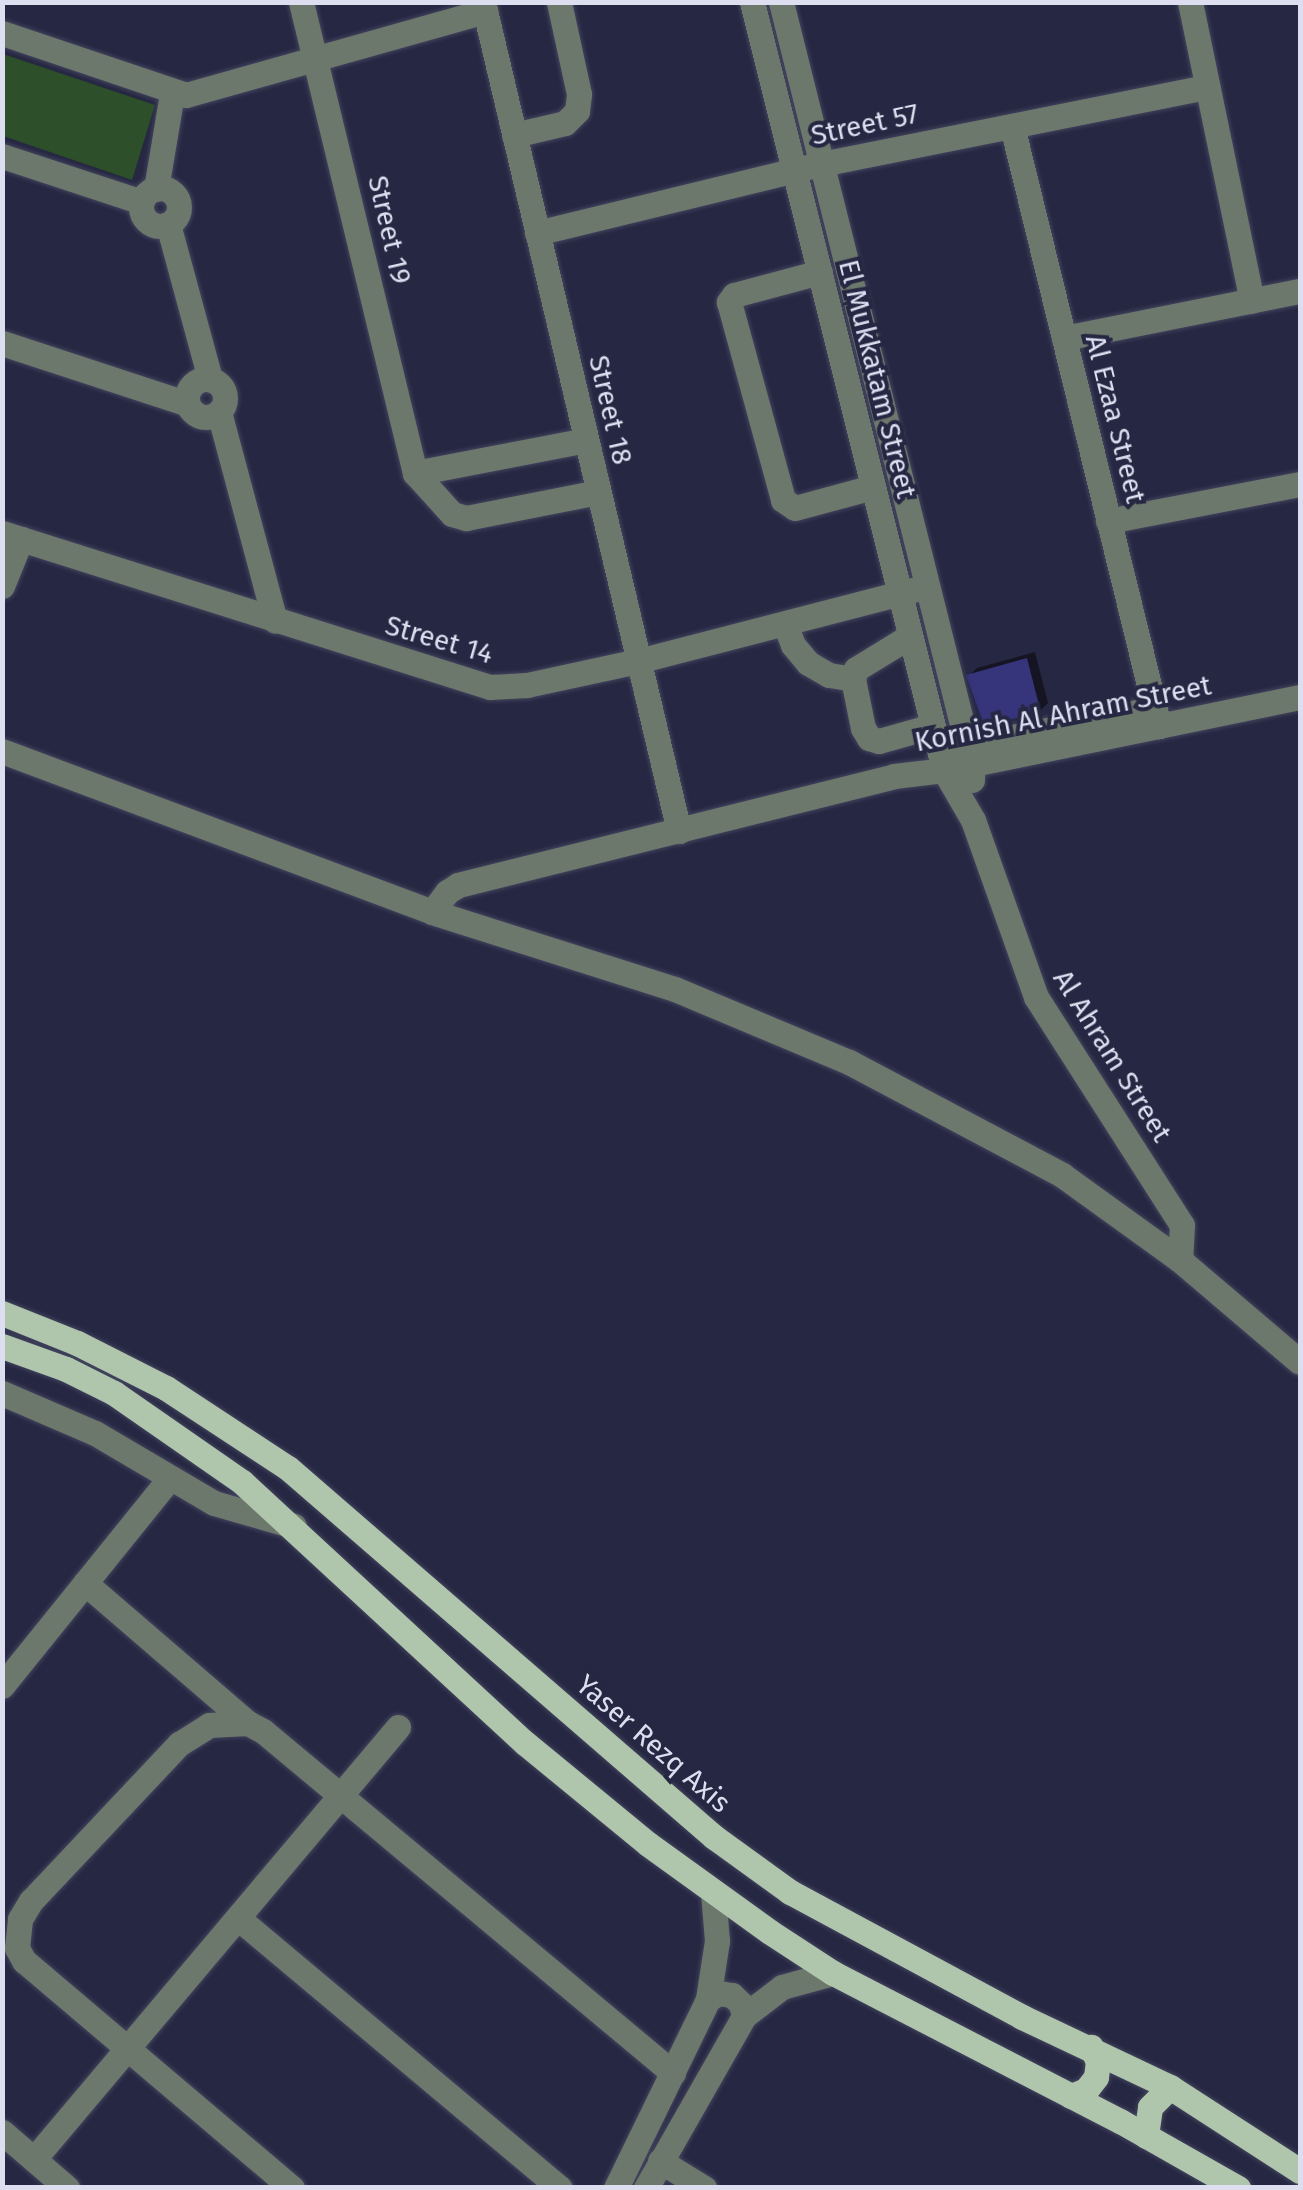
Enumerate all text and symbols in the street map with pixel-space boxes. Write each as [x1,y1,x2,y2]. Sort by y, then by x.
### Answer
street label: Street 57 [808,97,922,153]
street label: Street 19 [360,173,418,287]
street label: El Mukkatam Street [831,256,923,502]
street label: Al Ezaa Street [1078,331,1152,507]
street label: Street 18 [581,352,639,468]
street label: Street 14 [381,609,497,671]
street label: Kornish Al Ahram Street [912,669,1214,759]
street label: Al Ahram Street [1046,964,1178,1148]
street label: Yaser Rezq Axis [569,1668,737,1820]

